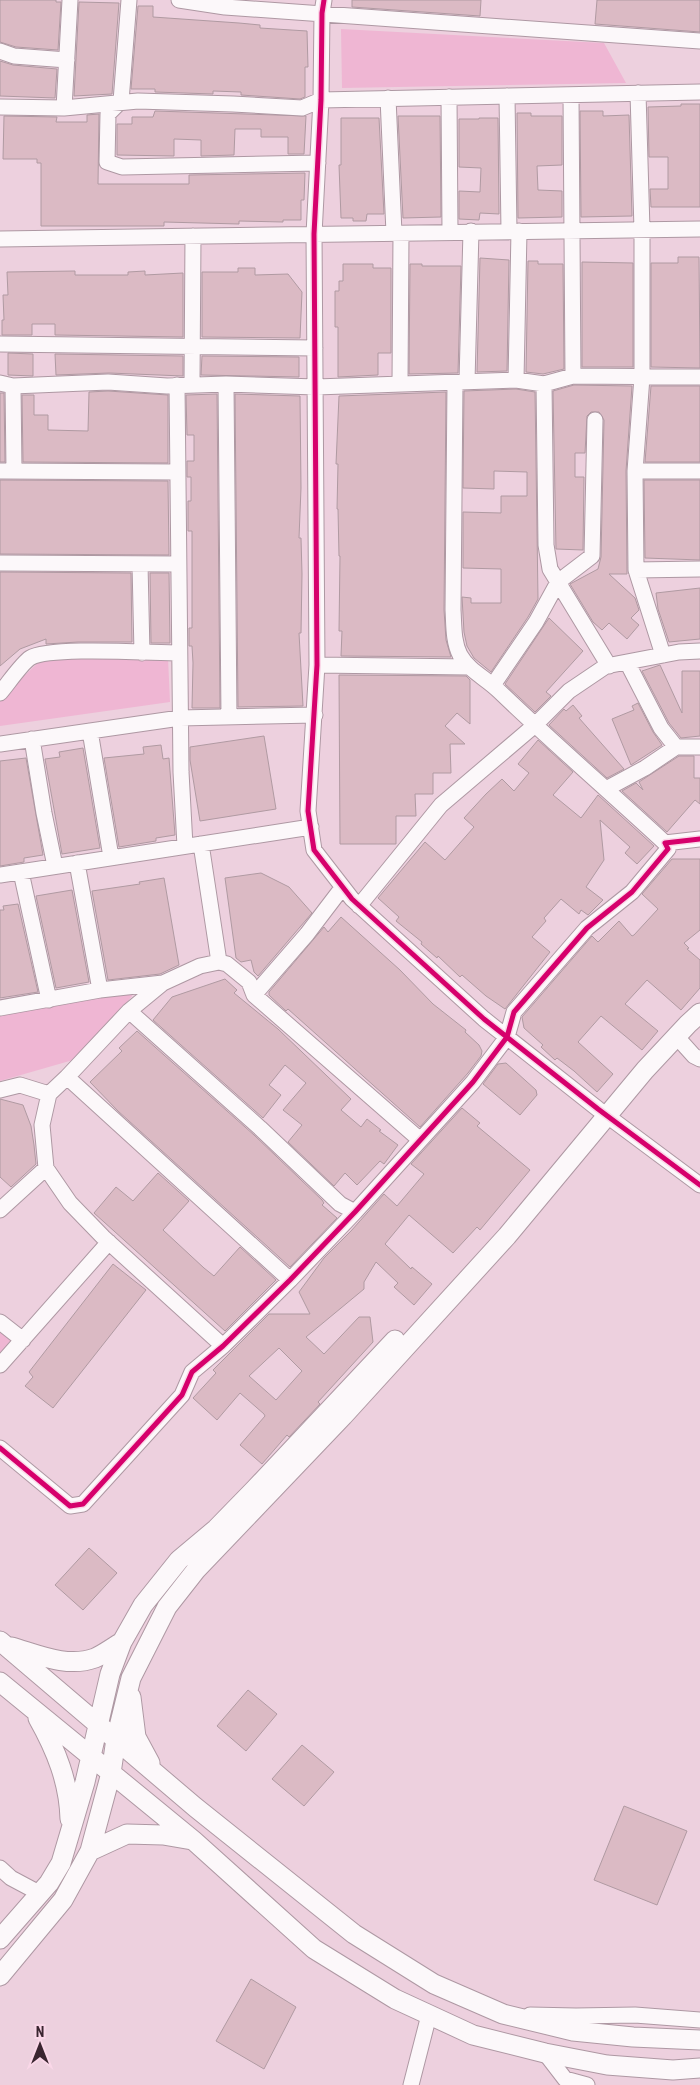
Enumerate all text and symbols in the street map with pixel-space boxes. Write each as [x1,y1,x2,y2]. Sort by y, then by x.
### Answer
north arrow [15,2020,65,2070]
text: N [36,2024,44,2040]

